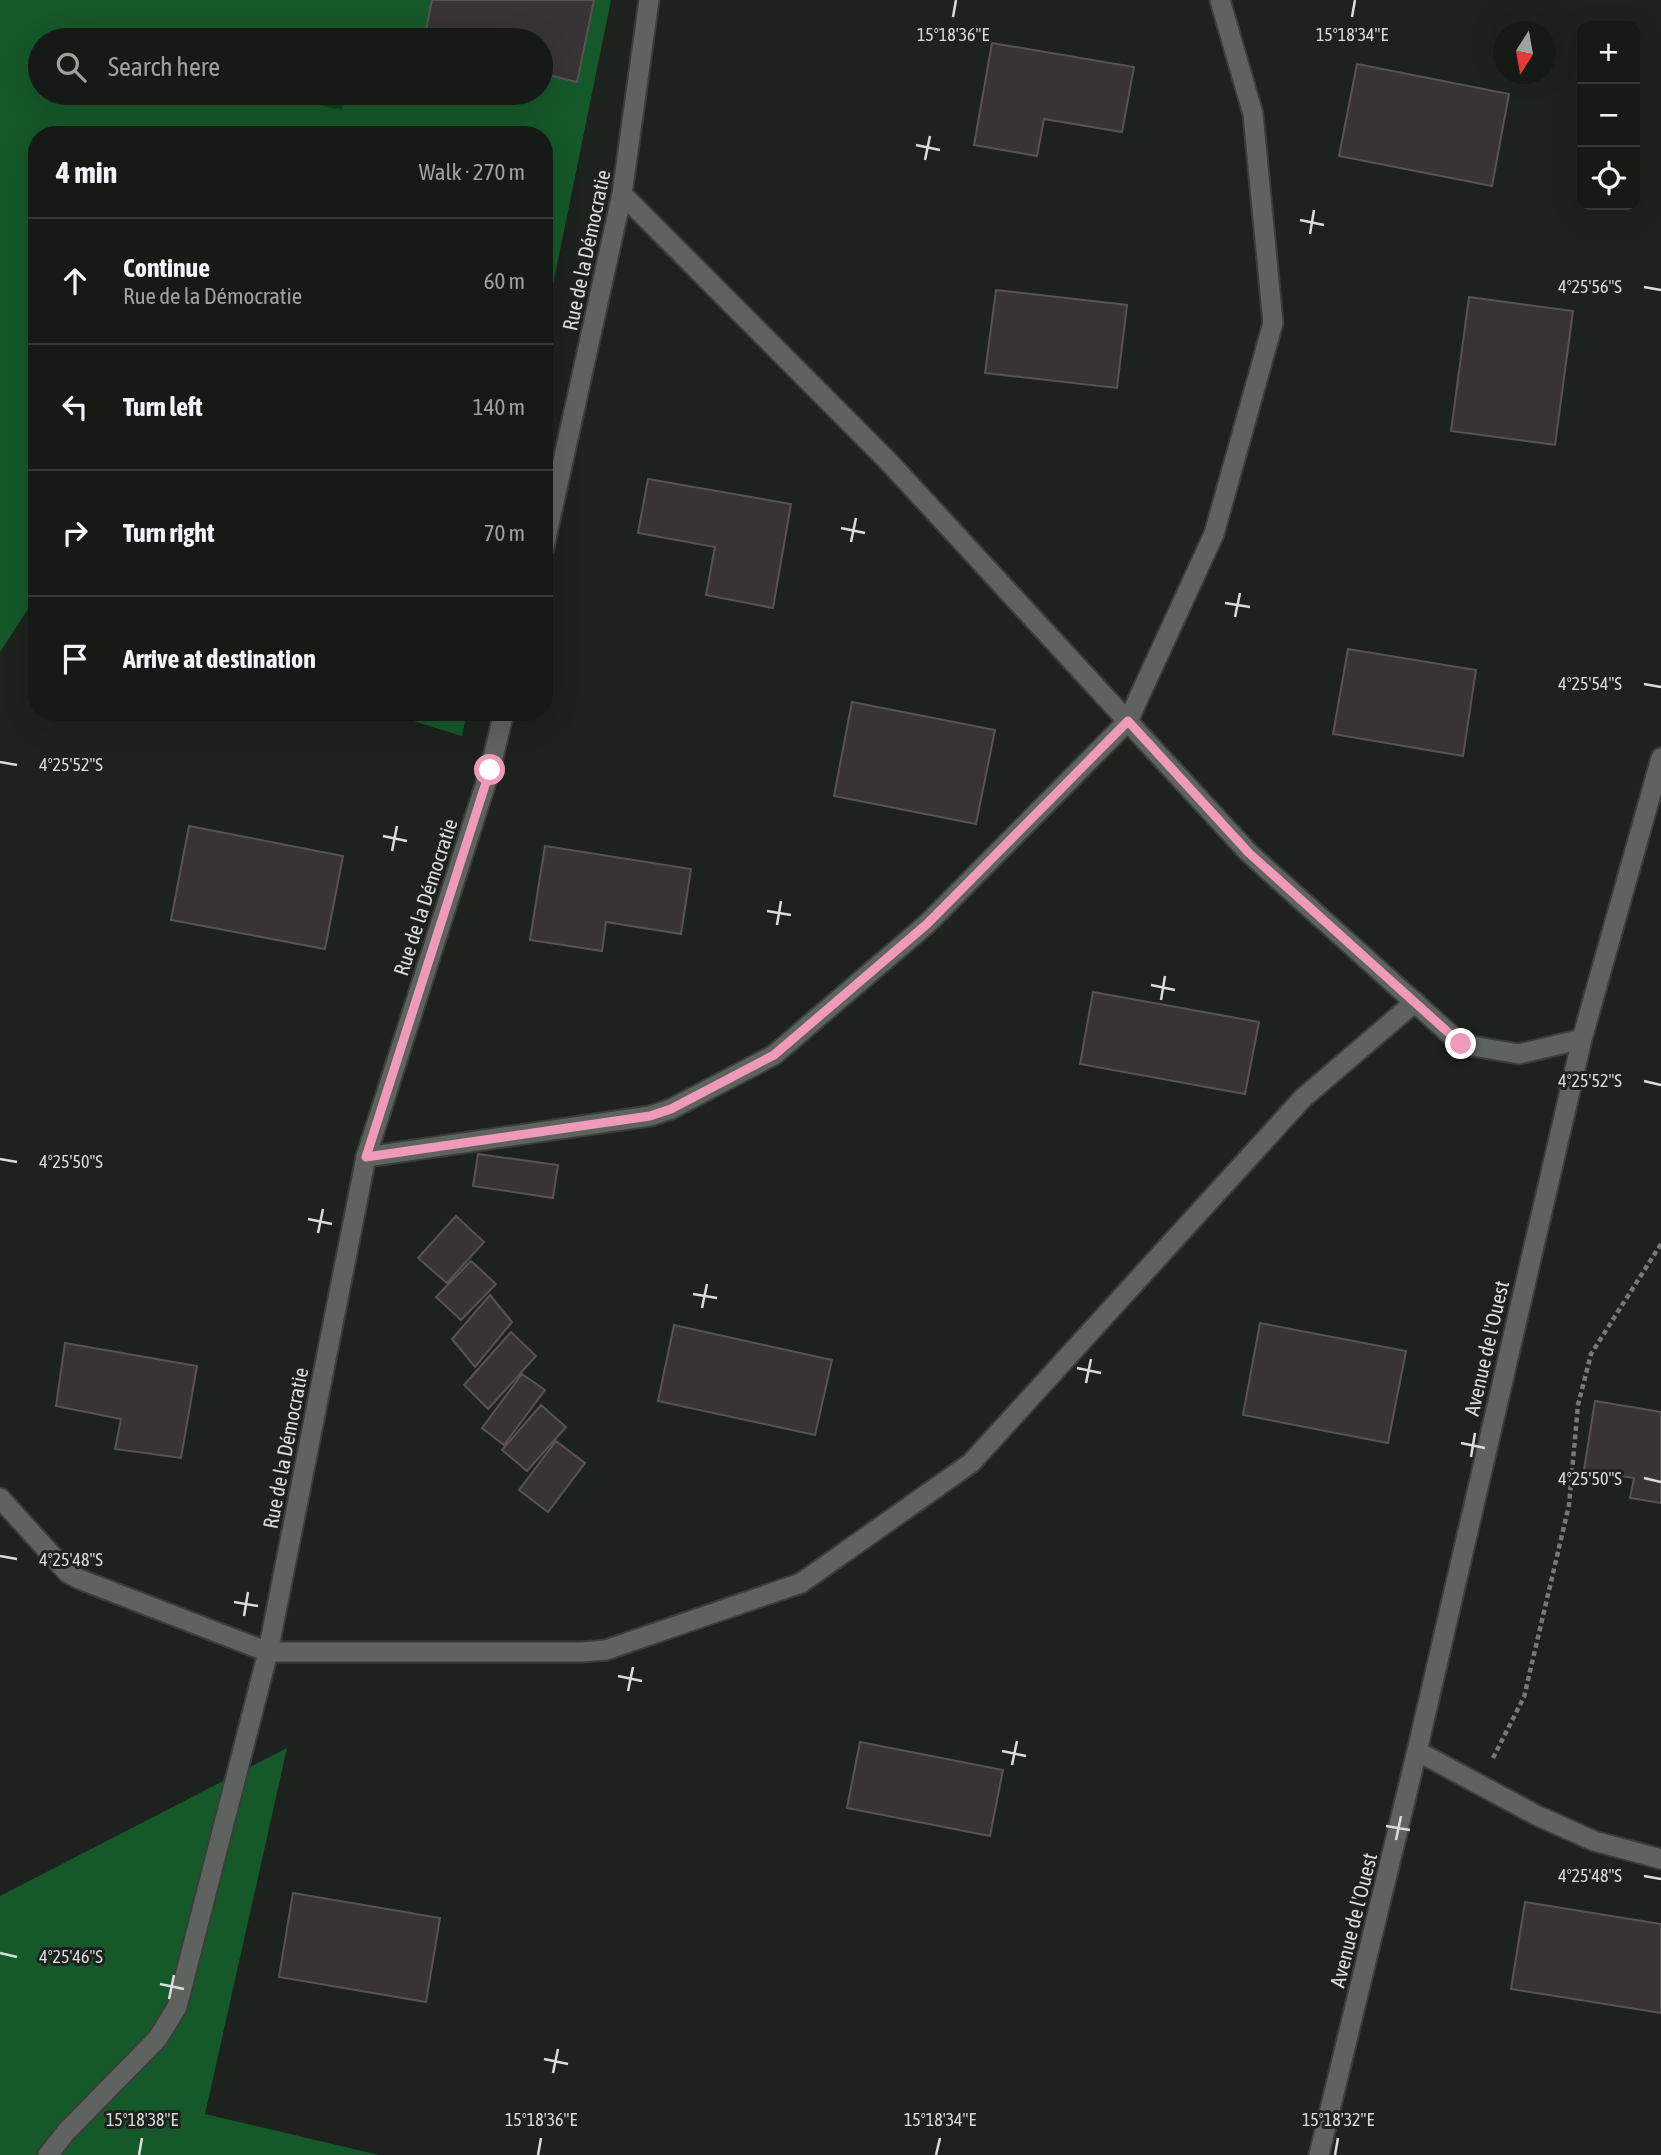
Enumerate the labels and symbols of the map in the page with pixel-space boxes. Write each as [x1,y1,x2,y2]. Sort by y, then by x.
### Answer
north arrow [1493,21,1556,84]
text: 15°18'36"E [917,24,989,45]
text: 15°18'34"E [1316,24,1388,45]
street label: Rue de la Démocratie [557,167,615,333]
text: 4°25'56"S [1558,276,1622,297]
text: 4°25'54"S [1558,673,1622,694]
text: 4°25'52"S [39,754,103,775]
route start [474,754,505,785]
street label: Rue de la Démocratie [388,815,462,979]
route end [1445,1028,1476,1059]
text: 4°25'52"S [1558,1070,1622,1091]
text: 4°25'50"S [39,1151,103,1172]
street label: Avenue de l'Ouest [1459,1278,1513,1418]
street label: Rue de la Démocratie [258,1365,312,1531]
text: 4°25'50"S [1558,1468,1622,1489]
text: 4°25'48"S [39,1549,103,1570]
street label: Avenue de l'Ouest [1325,1850,1381,1990]
text: 4°25'48"S [1558,1865,1622,1886]
text: 4°25'46"S [39,1946,103,1967]
text: 15°18'38"E [106,2109,178,2130]
text: 15°18'36"E [505,2109,577,2130]
text: 15°18'34"E [904,2109,976,2130]
text: 15°18'32"E [1302,2109,1374,2130]

